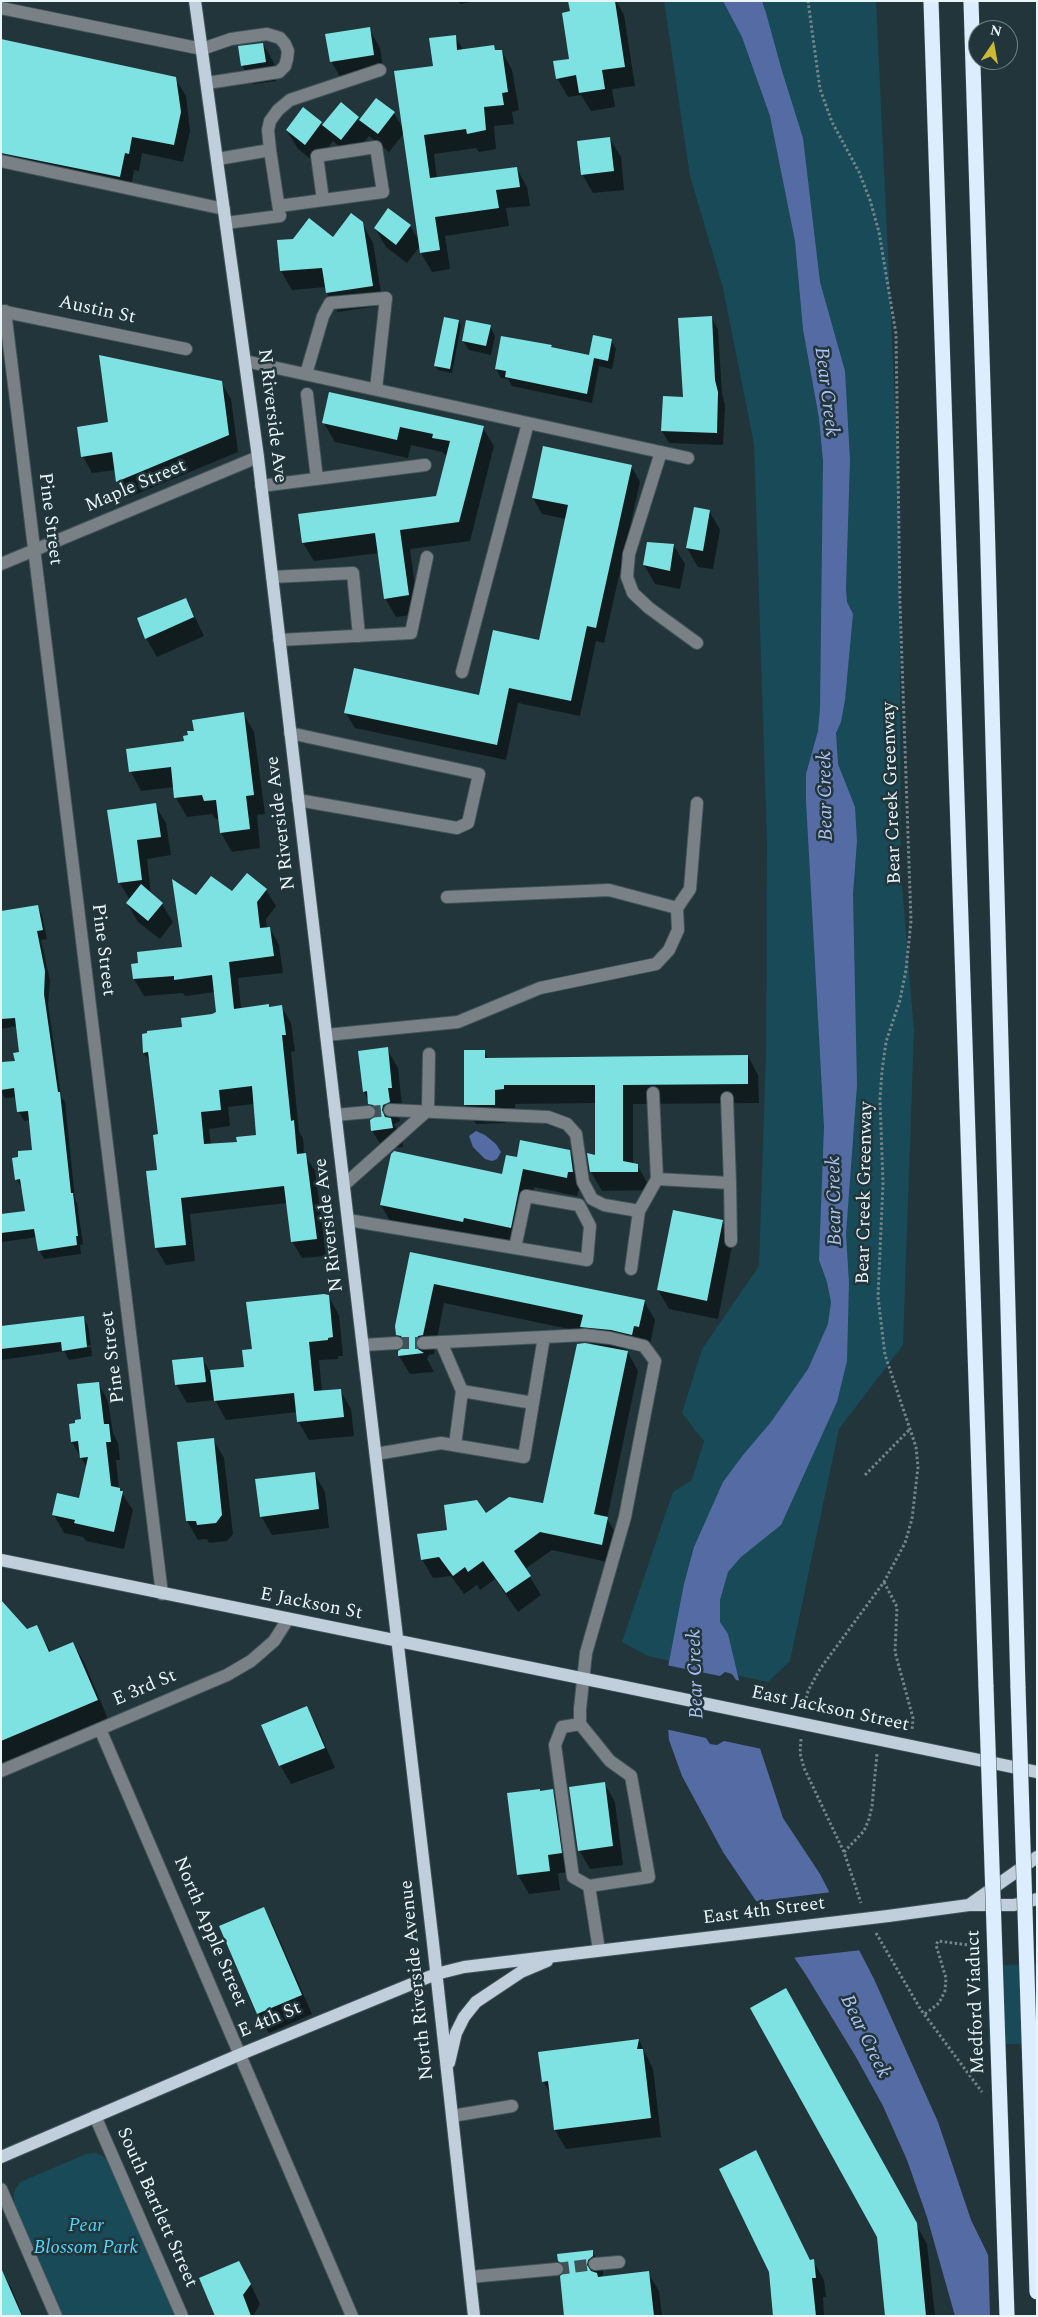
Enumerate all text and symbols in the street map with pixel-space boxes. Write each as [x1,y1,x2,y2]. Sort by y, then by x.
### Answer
text: N [988,19,1004,42]
north arrow [968,20,1018,70]
street label: Austin St [56,292,138,330]
water label: Bear Creek [808,346,842,438]
street label: N Riverside Ave [251,348,291,484]
street label: Maple Street [82,455,190,519]
street label: Pine Street [32,471,66,567]
street label: Bear Creek Greenway [878,701,908,885]
water label: Bear Creek [814,751,840,841]
street label: N Riverside Ave [262,755,302,891]
street label: Pine Street [85,902,119,998]
street label: Bear Creek Greenway [853,1101,879,1285]
water label: Bear Creek [823,1156,849,1246]
street label: N Riverside Ave [310,1157,350,1293]
street label: Pine Street [97,1309,131,1405]
street label: E Jackson St [258,1584,364,1626]
water label: Bear Creek [683,1629,711,1719]
street label: E 3rd St [110,1666,180,1712]
street label: East Jackson Street [749,1682,911,1738]
street label: North Apple Street [167,1854,251,2010]
street label: North Riverside Avenue [396,1879,440,2081]
street label: East 4th Street [702,1893,826,1931]
street label: Medford Viaduct [963,1930,991,2074]
water label: Bear Creek [833,1991,895,2083]
street label: E 4th St [235,1998,305,2044]
street label: South Bartlett Street [110,2124,202,2292]
park label: Pear Blossom Park [34,2216,138,2260]

